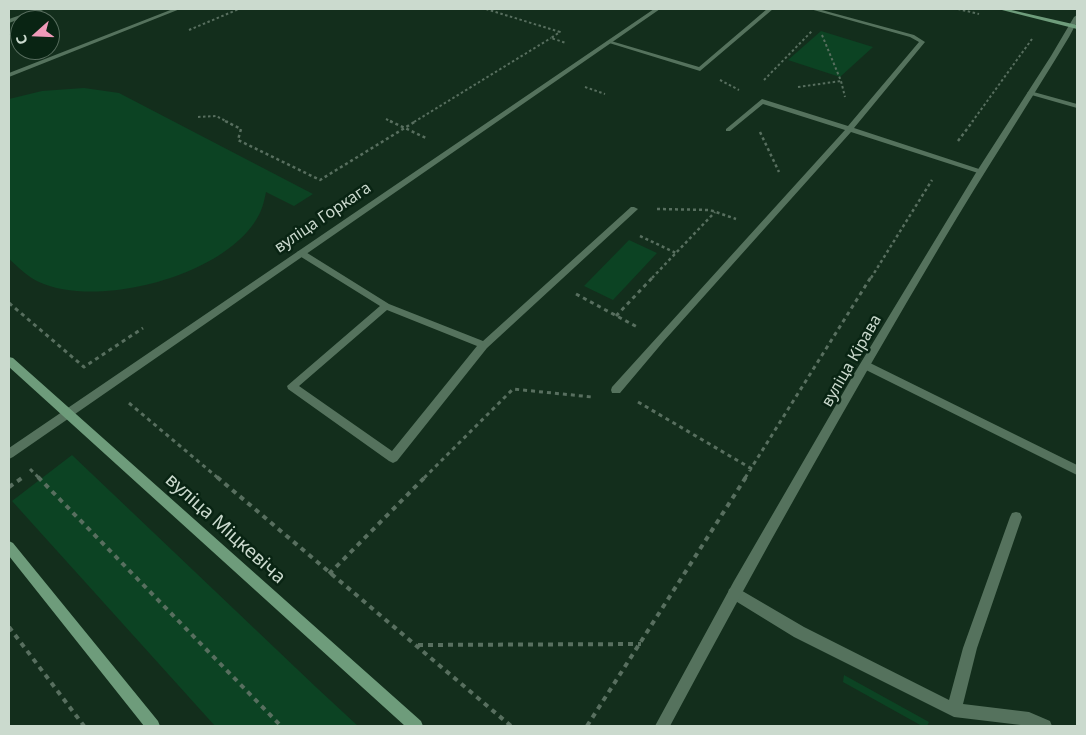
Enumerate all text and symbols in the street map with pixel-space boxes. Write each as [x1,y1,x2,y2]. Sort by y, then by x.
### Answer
north arrow [10,10,60,60]
text: С [11,32,32,47]
street label: вуліца Горкага [271,179,375,257]
street label: вуліца Кірава [818,311,886,411]
street label: вуліца Міцкевіча [160,469,290,589]

